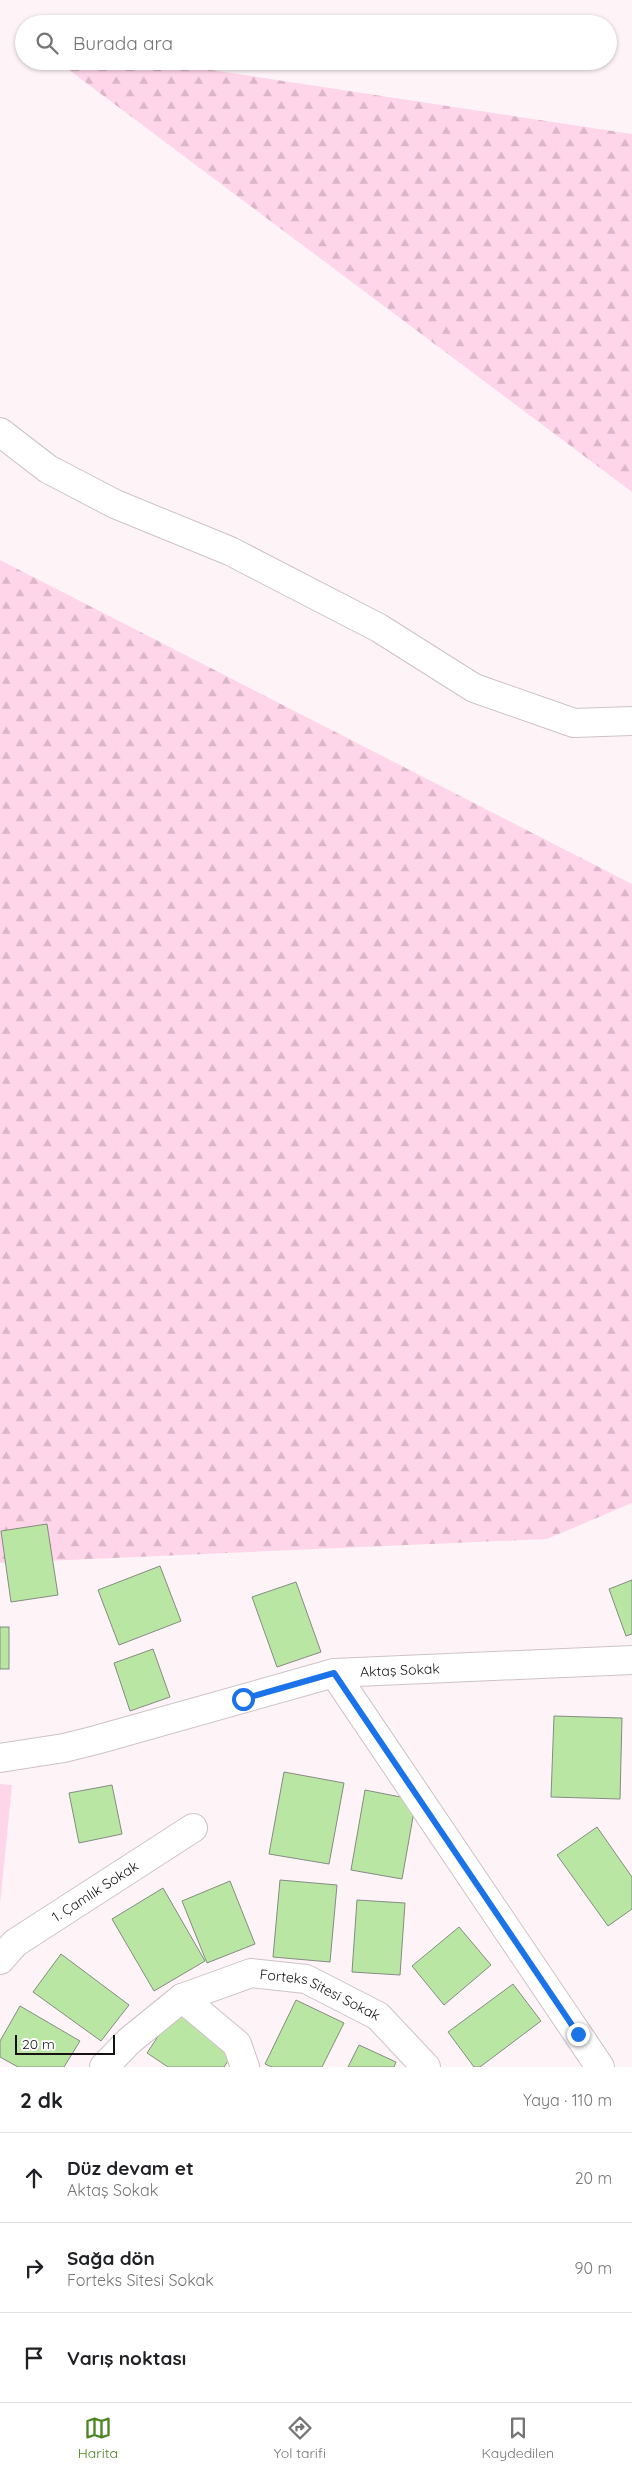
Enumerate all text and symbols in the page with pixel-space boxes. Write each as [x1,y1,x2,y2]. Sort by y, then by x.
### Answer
search box [15,15,617,70]
icon: search [33,29,61,57]
text: Burada ara [73,31,173,55]
street label: Aktaş Sokak [360,1659,440,1681]
route start [232,1688,255,1711]
street label: 1. Çamlık Sokak [48,1857,142,1926]
street label: Forteks Sitesi Sokak [259,1965,383,2025]
route end [567,2023,590,2046]
scale bar [15,2032,115,2055]
text: 20 m [22,2035,55,2053]
text: 2 dk [20,2087,63,2113]
text: Yaya · 110 m [523,2090,612,2110]
text: Düz devam et [67,2156,194,2180]
icon: ahead [20,2164,48,2192]
text: 20 m [575,2168,612,2188]
text: Aktaş Sokak [67,2180,158,2200]
text: Sağa dön [67,2246,155,2270]
icon: right [20,2254,48,2282]
text: 90 m [575,2258,612,2278]
text: Forteks Sitesi Sokak [67,2270,214,2290]
icon: arrive [20,2344,48,2372]
text: Varış noktası [67,2346,186,2370]
tab: Harita [78,2414,118,2462]
tab: Yol tarifi [273,2414,326,2462]
tab: Kaydedilen [481,2414,554,2462]

